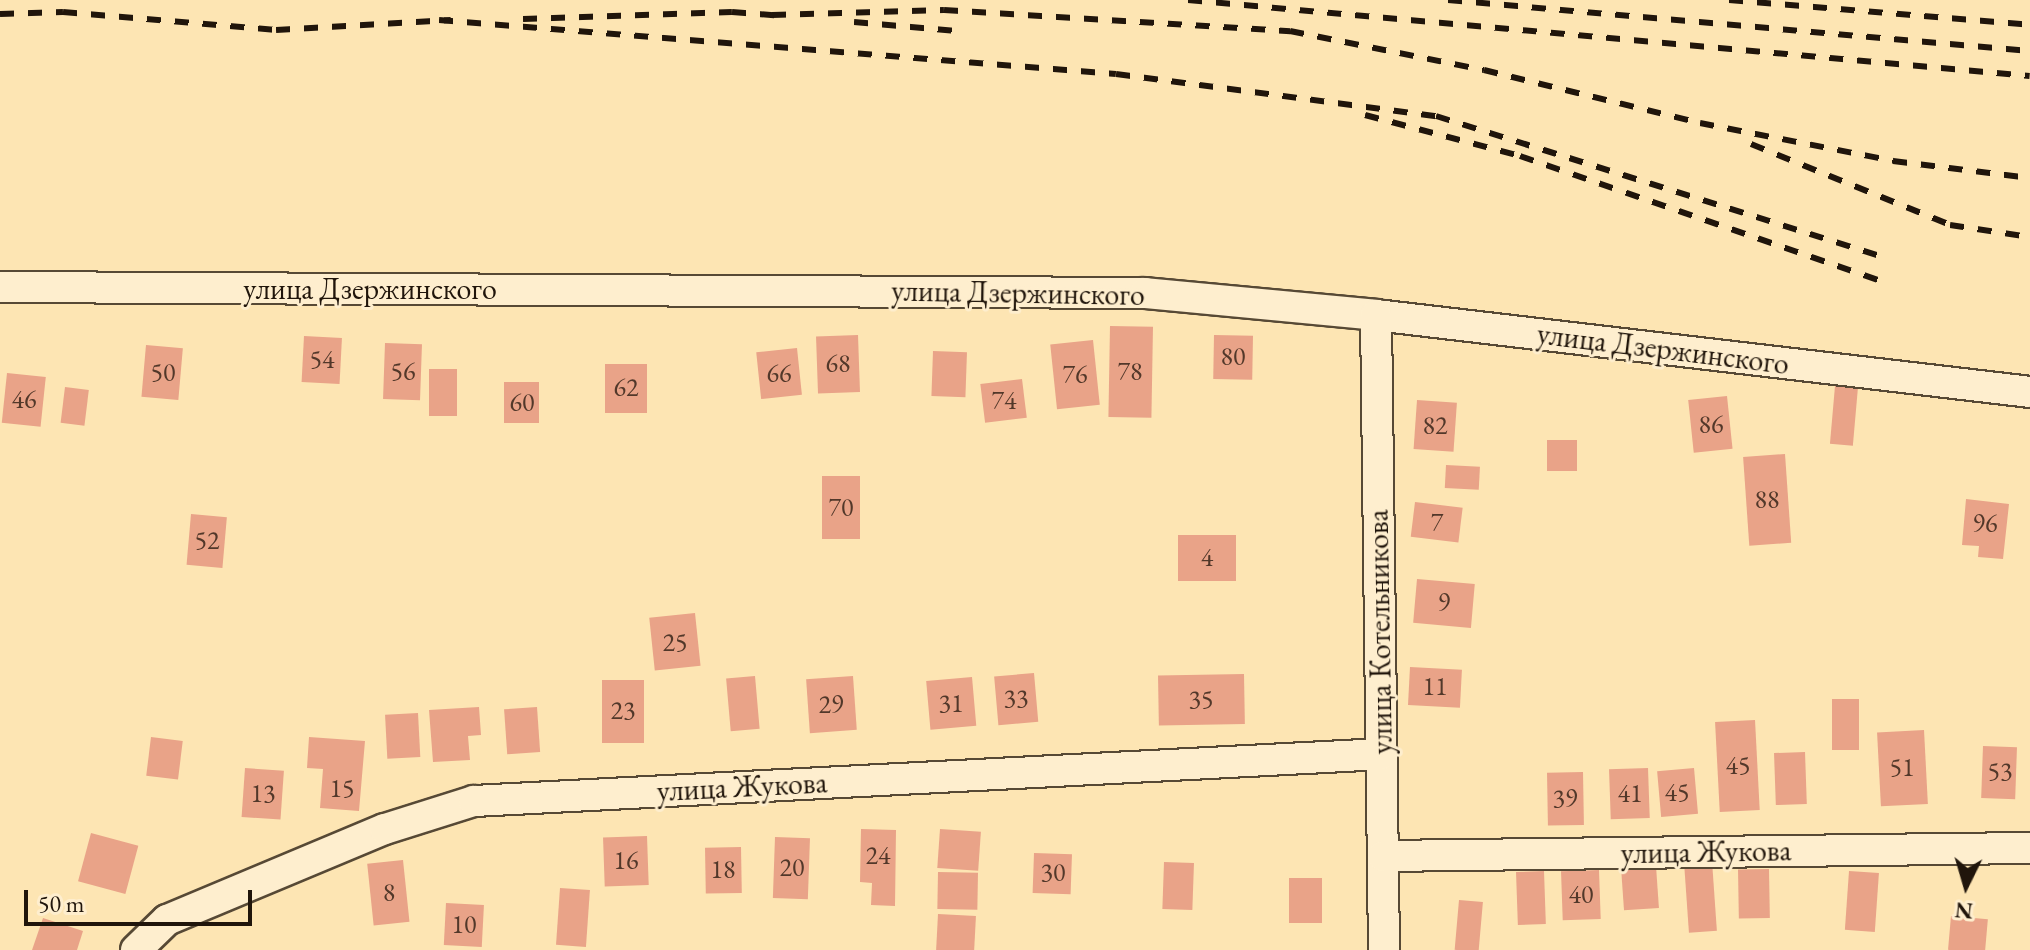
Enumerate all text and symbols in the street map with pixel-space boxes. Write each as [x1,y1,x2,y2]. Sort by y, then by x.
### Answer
street label: улица Дзержинского [243,271,497,307]
street label: улица Дзержинского [891,273,1145,313]
street label: улица Дзержинского [1535,316,1791,382]
house number: 80 [1221,341,1245,373]
house number: 54 [310,344,334,376]
house number: 68 [826,348,850,380]
house number: 56 [391,356,415,388]
house number: 78 [1118,356,1142,388]
house number: 50 [151,357,175,389]
house number: 66 [767,358,791,390]
house number: 76 [1063,359,1087,391]
house number: 62 [614,372,638,404]
house number: 46 [12,384,36,416]
house number: 74 [992,385,1016,417]
house number: 60 [510,387,534,419]
house number: 86 [1699,409,1723,441]
house number: 82 [1423,410,1447,442]
house number: 88 [1755,484,1779,516]
house number: 70 [829,492,853,524]
house number: 7 [1431,507,1443,539]
house number: 96 [1973,508,1997,540]
street label: улица Котельникова [1360,509,1400,755]
house number: 52 [195,525,219,557]
house number: 4 [1201,542,1213,574]
house number: 9 [1438,587,1450,619]
house number: 25 [663,627,687,659]
house number: 11 [1423,671,1447,703]
house number: 33 [1004,683,1028,715]
house number: 35 [1189,684,1213,716]
house number: 31 [939,688,963,720]
house number: 29 [819,689,843,721]
house number: 23 [611,695,635,727]
house number: 45 [1726,750,1750,782]
house number: 51 [1890,752,1914,784]
house number: 53 [1988,756,2012,788]
street label: улица Жукова [656,765,828,809]
house number: 15 [330,773,354,805]
house number: 45 [1665,777,1689,809]
house number: 13 [251,778,275,810]
house number: 41 [1618,778,1642,810]
house number: 39 [1553,783,1577,815]
street label: улица Жукова [1620,833,1792,871]
house number: 24 [866,840,890,872]
house number: 16 [614,845,638,877]
north arrow [1926,846,2006,926]
house number: 20 [780,852,804,884]
house number: 18 [711,854,735,886]
house number: 30 [1041,857,1065,889]
scale bar [28,874,256,924]
house number: 8 [383,877,395,909]
house number: 40 [1569,879,1593,911]
text: 50 m [38,888,85,919]
text: N [1954,895,1974,926]
house number: 10 [452,909,476,941]

